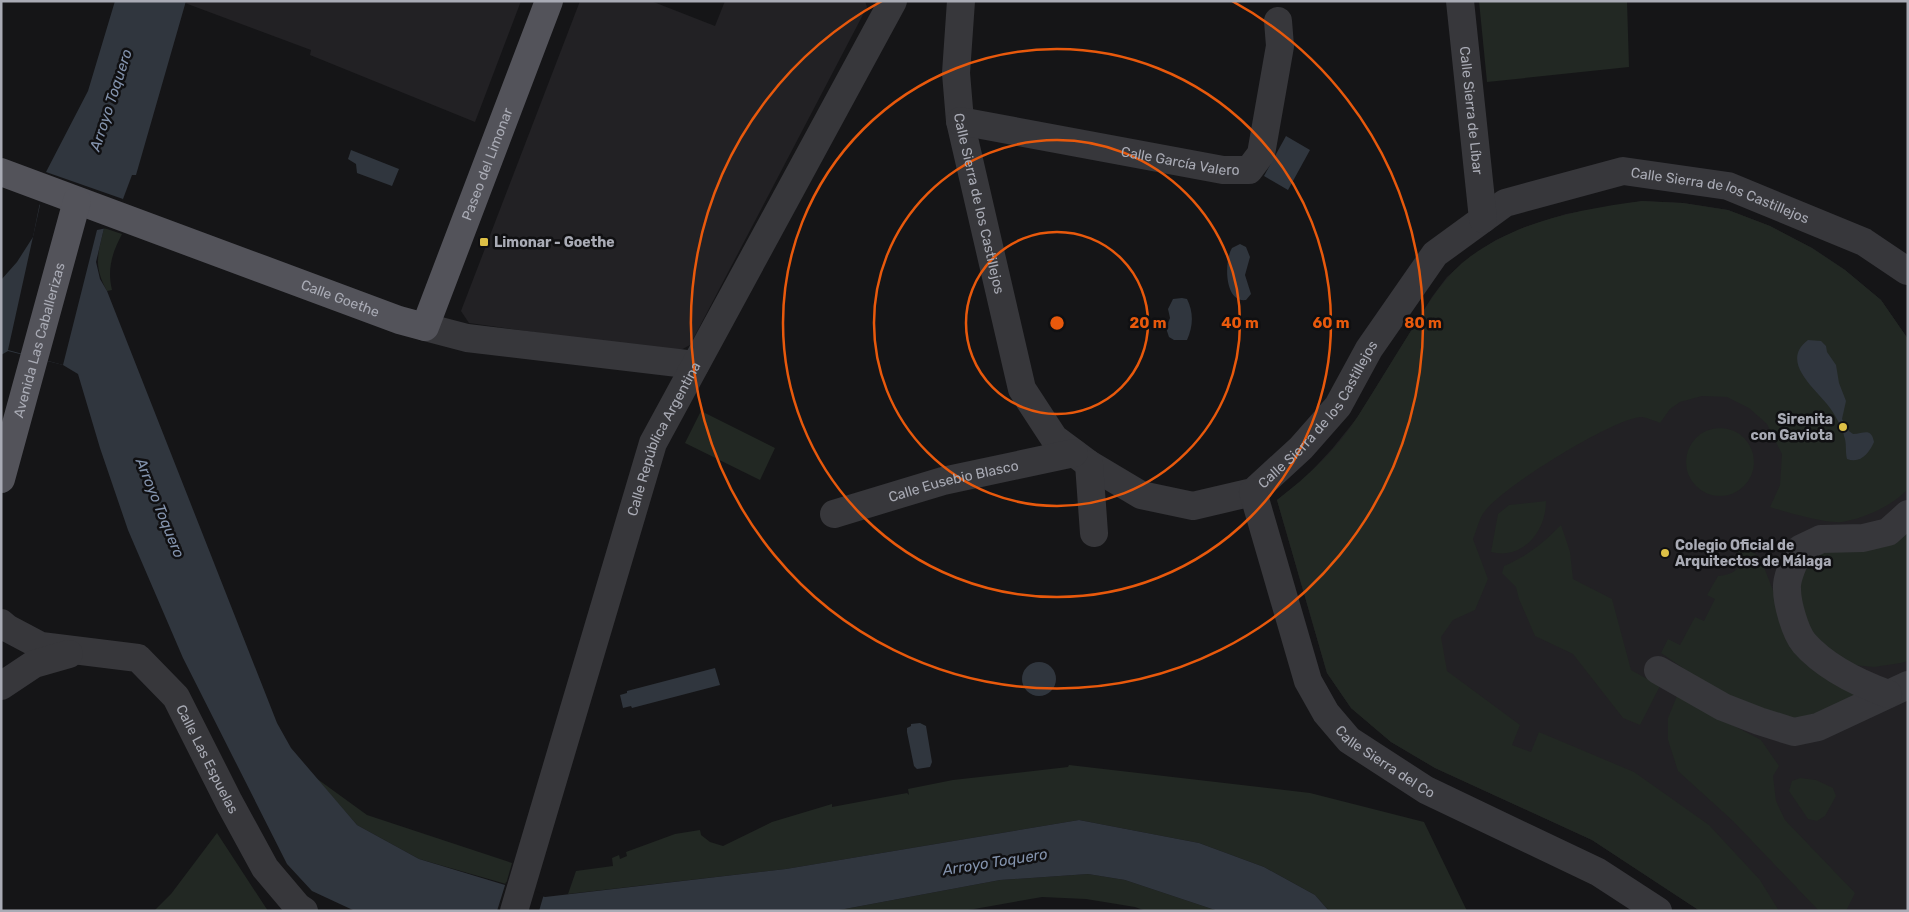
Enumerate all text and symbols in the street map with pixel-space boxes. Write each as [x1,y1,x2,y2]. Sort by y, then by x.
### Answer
street label: Calle Sierra de Líbar [1456,45,1486,176]
water label: Arroyo Toquero [86,46,136,154]
street label: Paseo del Limonar [458,105,517,223]
street label: Calle Sierra de los Castillejos [950,113,1008,296]
street label: Calle García Valero [1120,143,1240,179]
street label: Calle Sierra de los Castillejos [1630,164,1812,227]
place label: Limonar - Goethe [494,234,615,251]
marker: Limonar - Goethe [478,236,490,248]
street label: Avenida Las Caballerizas [10,261,69,420]
street label: Calle Goethe [299,276,382,321]
centre of rings [1048,314,1066,332]
text: 20 m [1130,314,1166,332]
text: 40 m [1221,314,1259,332]
text: 60 m [1313,314,1349,332]
text: 80 m [1404,314,1442,332]
street label: Calle Sierra de los Castillejos [1255,337,1381,492]
street label: Calle República Argentina [624,359,704,518]
place label: Sirenita con Gaviota [1750,411,1833,444]
marker: Sirenita con Gaviota [1837,421,1849,433]
water label: Arroyo Toquero [131,455,188,561]
street label: Calle Eusebio Blasco [886,457,1020,506]
place label: Colegio Oficial de Arquitectos de Málaga [1675,537,1831,570]
marker: Colegio Oficial de Arquitectos de Málaga [1659,547,1671,559]
street label: Calle Las Espuelas [172,702,242,817]
street label: Calle Sierra del Co [1331,722,1437,802]
water label: Arroyo Toquero [940,845,1049,879]

